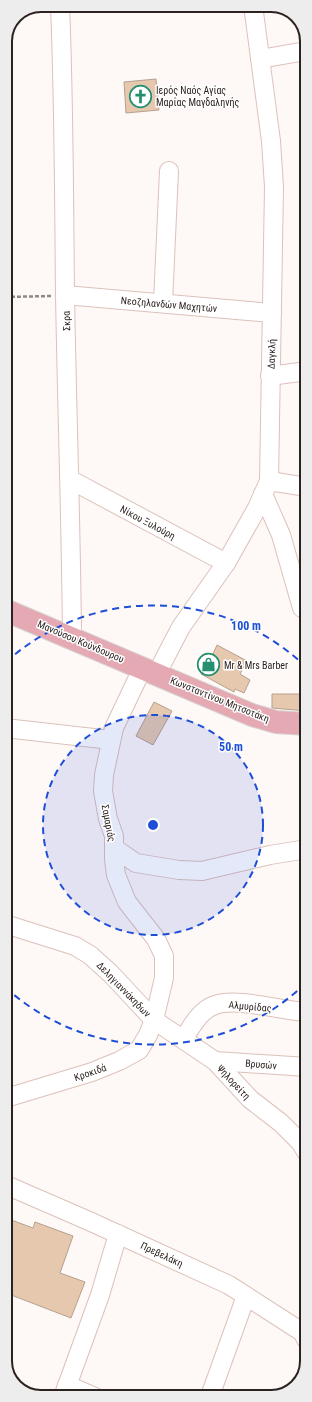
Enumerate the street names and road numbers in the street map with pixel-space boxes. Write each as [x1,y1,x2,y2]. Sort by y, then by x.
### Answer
street label: Νεοζηλανδών Μαχητών [120,295,218,315]
street label: Σκρα [61,311,72,331]
street label: Δαγκλή [265,339,278,369]
street label: Νίκου Ξυλούρη [118,503,177,542]
street label: Μανούσου Κούνδουρου [36,618,126,665]
street label: Κωνσταντίνου Μητσοτάκη [169,675,271,724]
street label: Σαμαριάς [99,804,118,843]
street label: Δεληγιαννάκηδων [94,959,153,1020]
street label: Αλμυρίδας [228,999,272,1015]
street label: Βρυσών [245,1058,278,1071]
street label: Κροκιδά [73,1062,108,1083]
street label: Ψηλορείτη [215,1063,252,1102]
street label: Πρεβελάκη [139,1240,185,1269]

